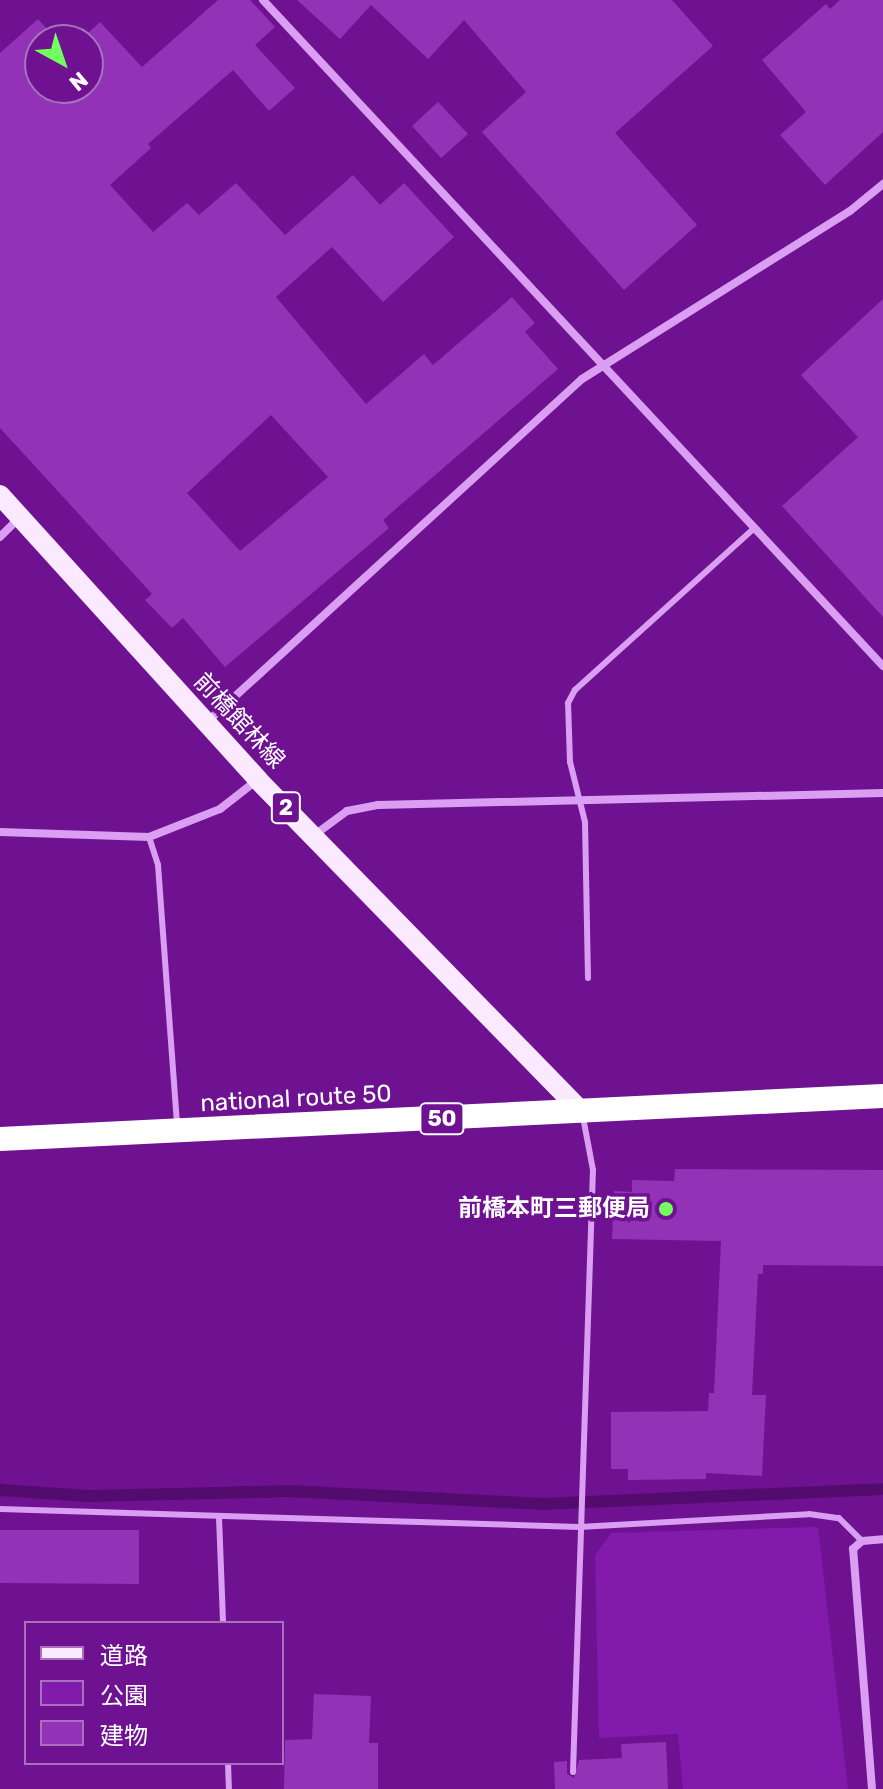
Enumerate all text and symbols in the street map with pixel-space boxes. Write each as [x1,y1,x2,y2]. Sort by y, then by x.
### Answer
north arrow [24,24,104,104]
text: N [64,66,93,97]
street label: 前橋館林線 [188,667,290,775]
road number: 2 [270,790,302,826]
street label: national route 50 [200,1080,392,1118]
road number: 50 [418,1101,466,1137]
place label: 前橋本町三郵便局 [458,1195,650,1223]
marker: 前橋本町三郵便局 [657,1200,675,1218]
legend [24,1621,284,1765]
text: 道路 [100,1642,148,1670]
text: 公園 [100,1682,148,1710]
text: 建物 [100,1722,148,1750]

